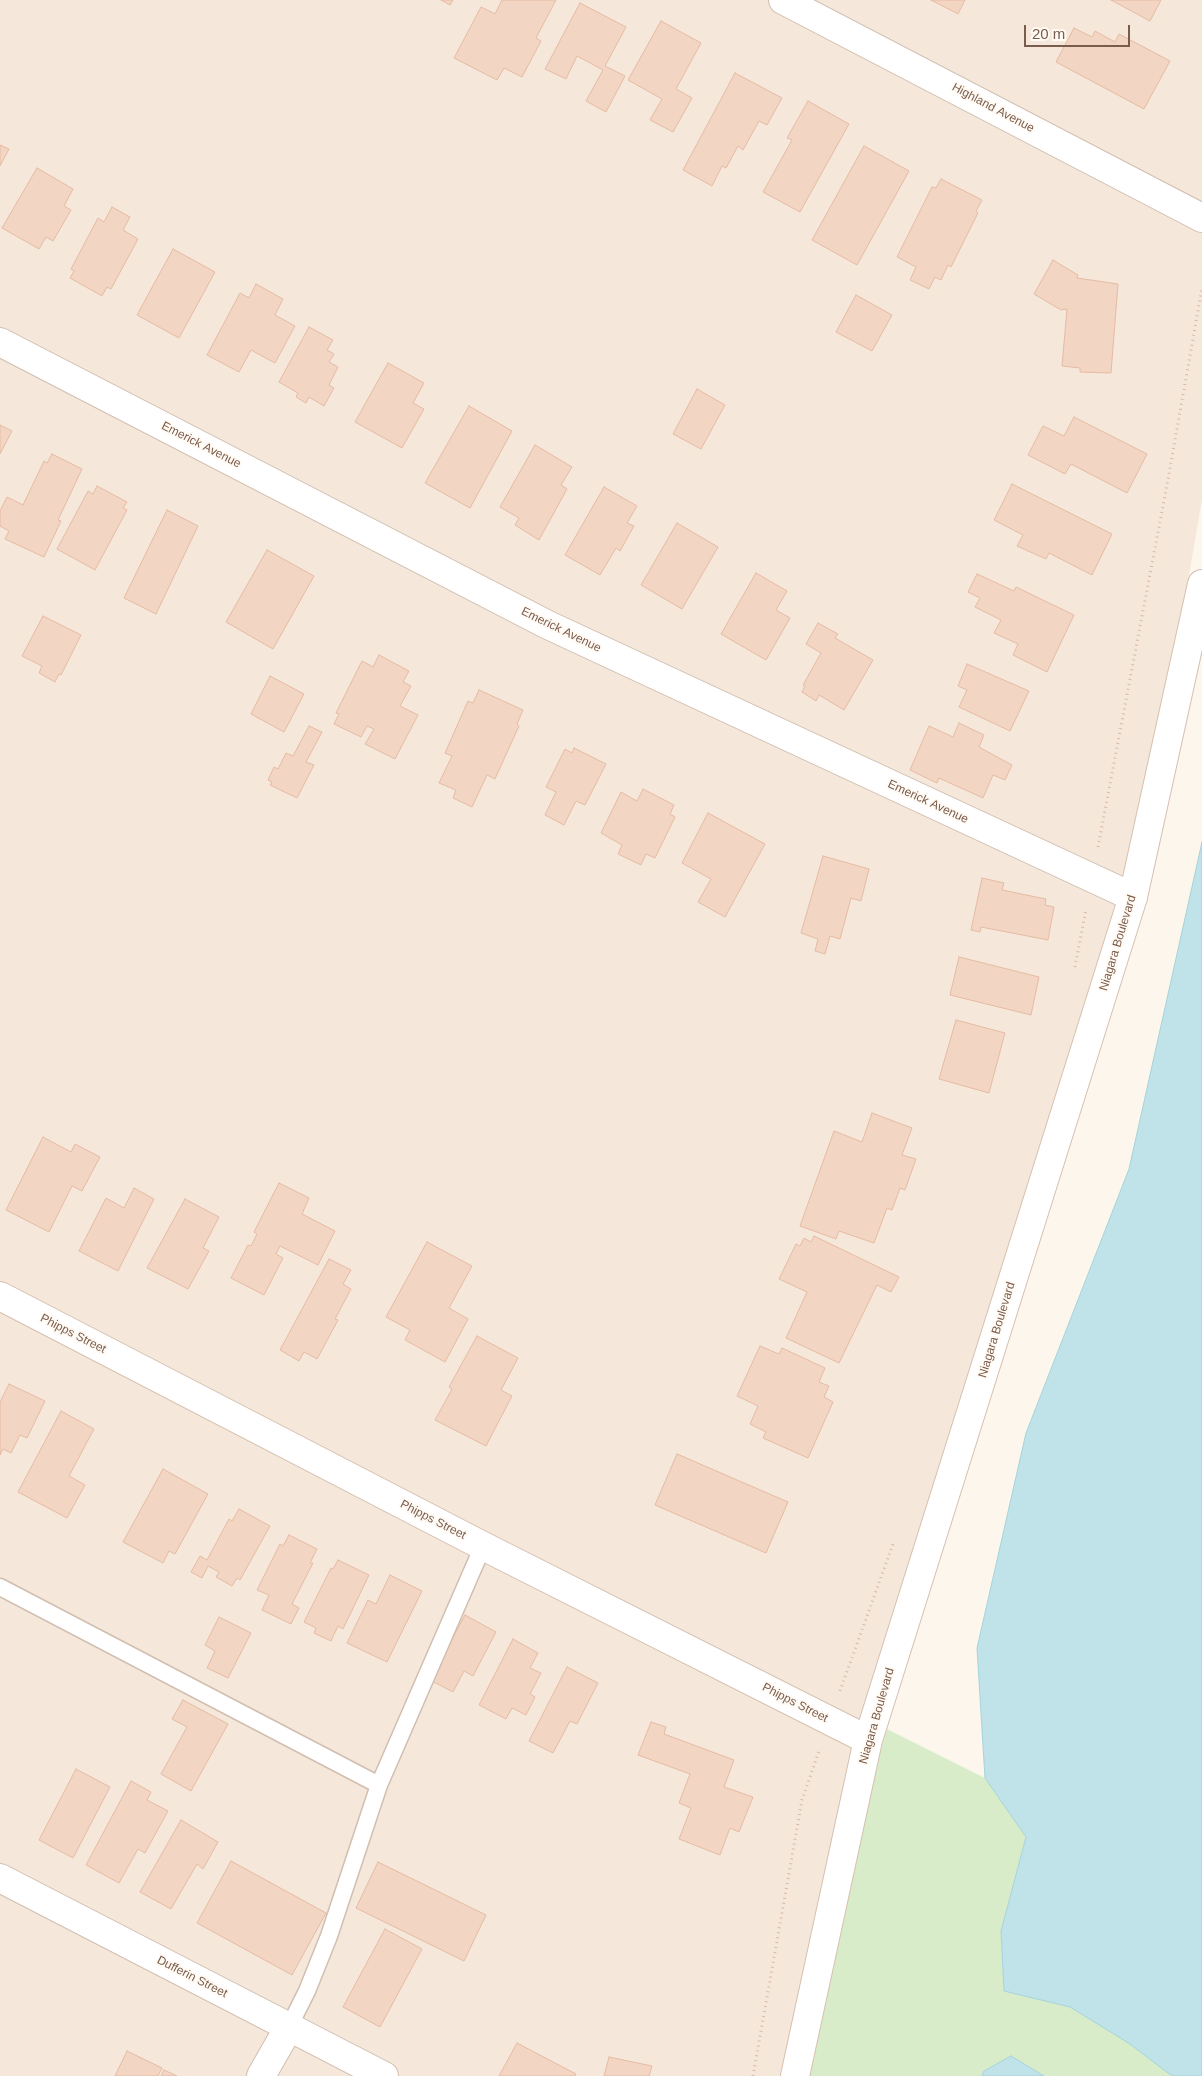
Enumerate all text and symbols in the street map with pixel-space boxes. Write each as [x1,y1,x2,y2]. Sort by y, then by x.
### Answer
scale bar [1027,15,1133,47]
text: 20 m [1032,25,1065,42]
street label: Highland Avenue [949,80,1037,136]
street label: Emerick Avenue [159,419,243,471]
street label: Emerick Avenue [519,604,603,656]
street label: Emerick Avenue [885,777,971,827]
street label: Niagara Boulevard [1097,893,1139,993]
street label: Niagara Boulevard [976,1280,1018,1380]
street label: Phipps Street [38,1311,108,1357]
street label: Phipps Street [398,1497,468,1543]
street label: Niagara Boulevard [856,1666,898,1766]
street label: Phipps Street [760,1680,830,1726]
street label: Dufferin Street [154,1953,230,2001]

